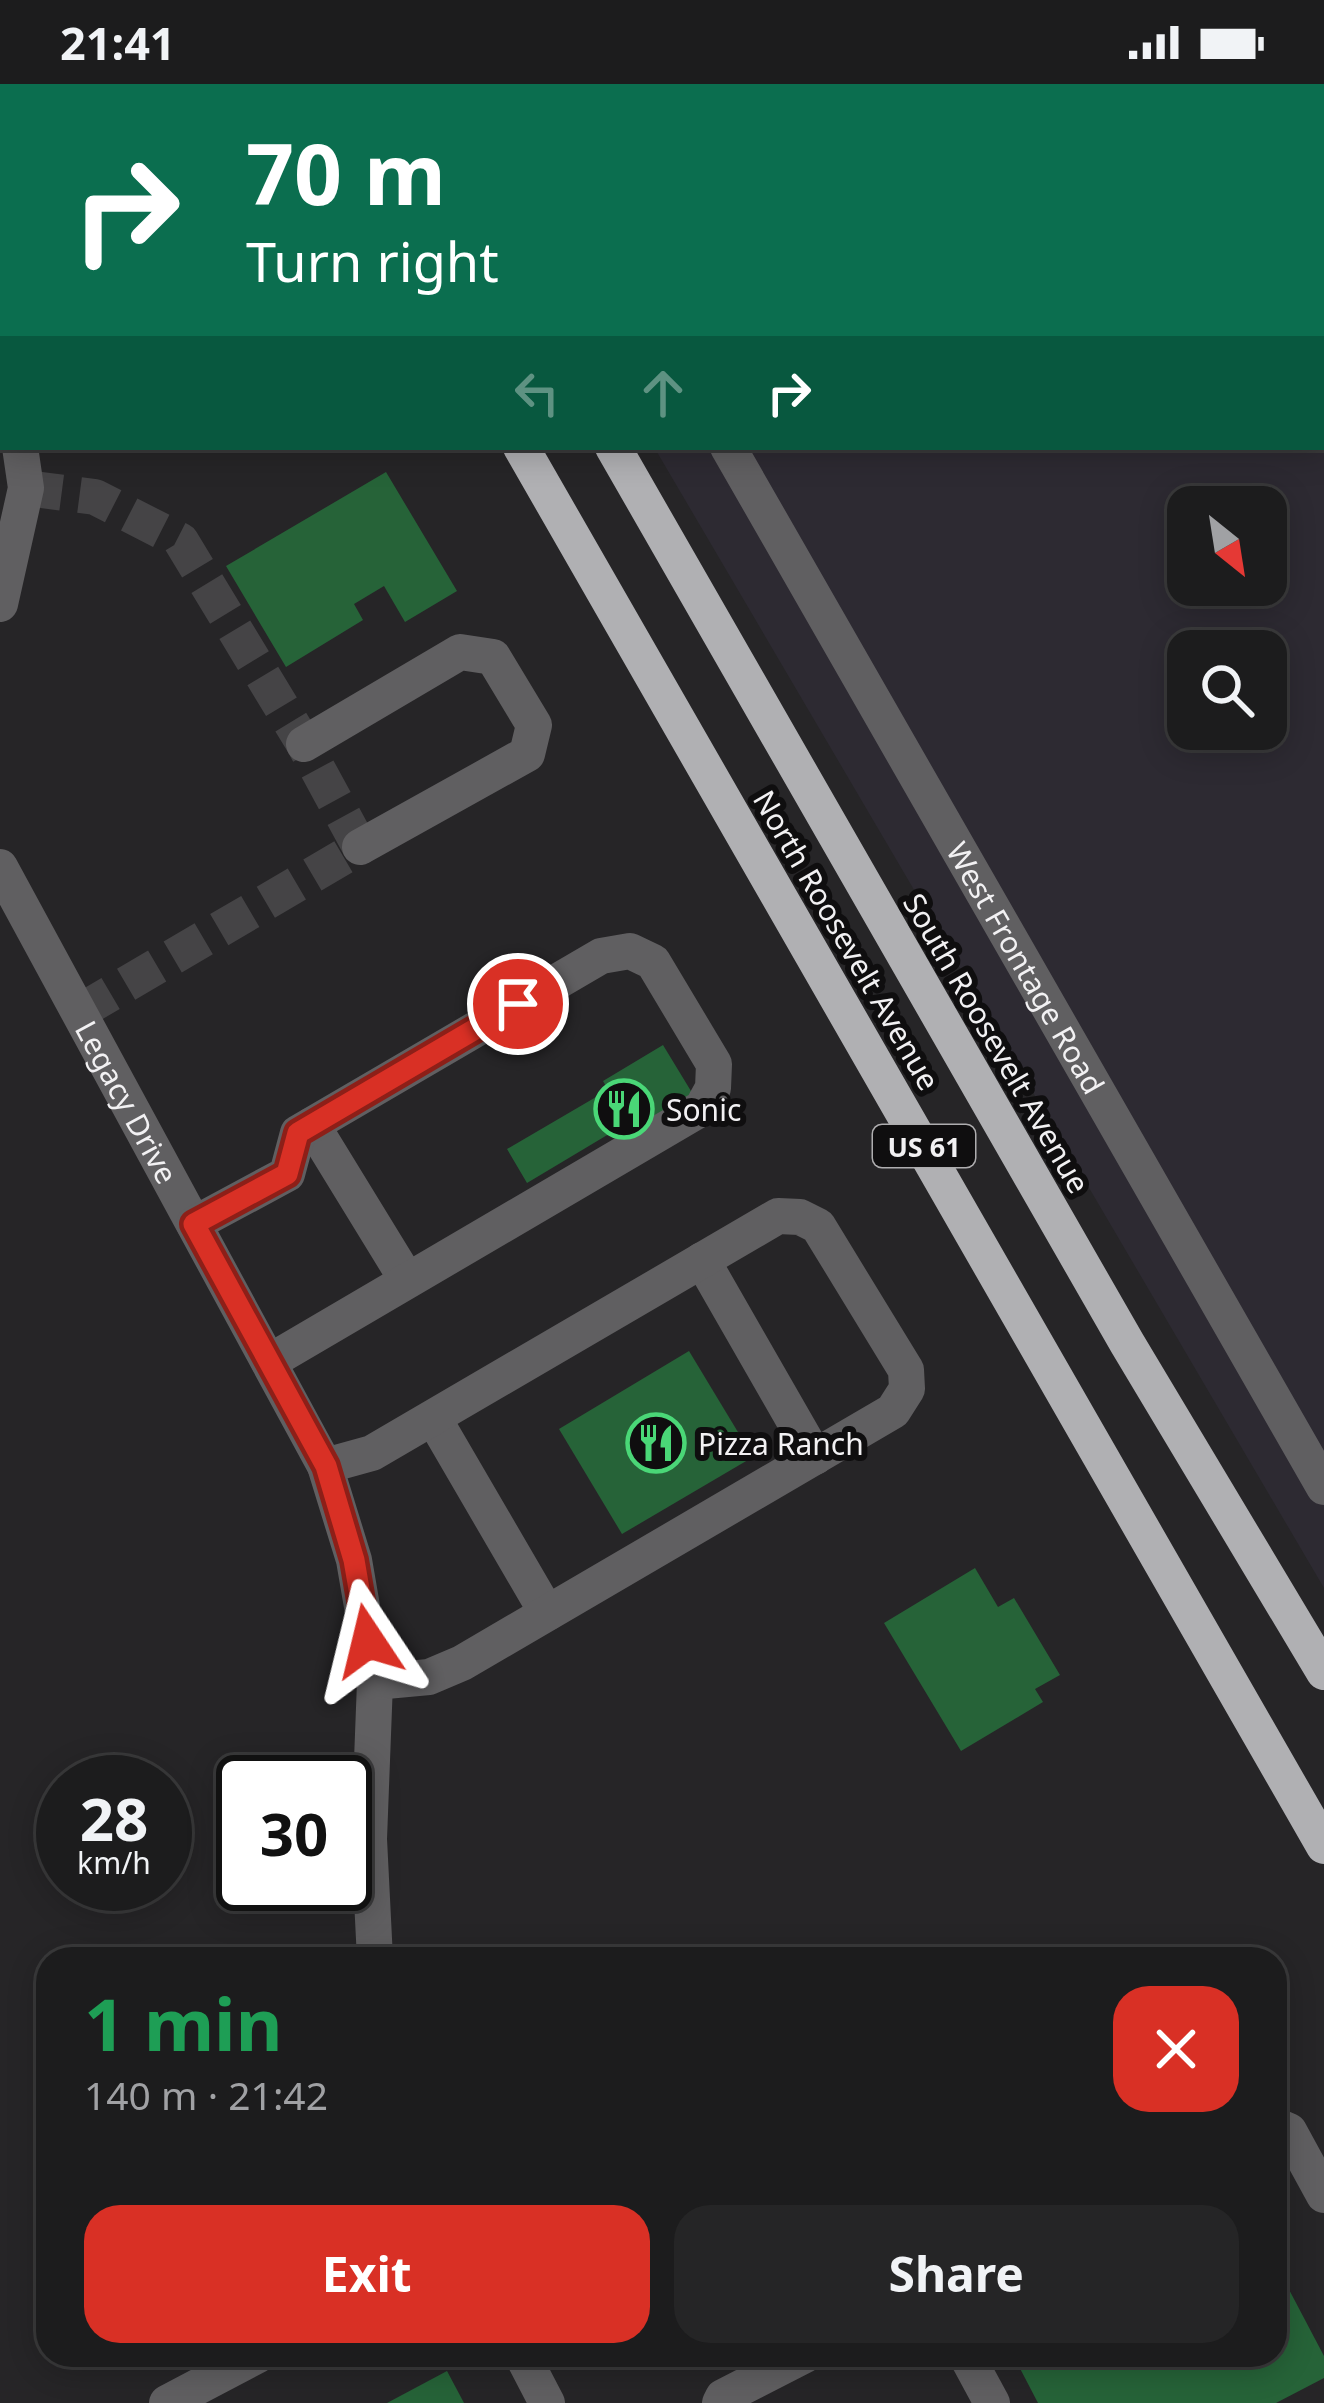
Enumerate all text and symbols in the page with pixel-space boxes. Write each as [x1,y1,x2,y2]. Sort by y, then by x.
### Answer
text: 21:41 [60,12,176,73]
text: 70 m [246,115,446,230]
icon: right [48,132,204,288]
text: Turn right [246,224,499,298]
icon: left [504,360,570,426]
icon: ahead [630,360,696,426]
icon: right [756,360,822,426]
north arrow [1167,486,1287,606]
map controls [1167,486,1287,750]
button: search [1167,630,1287,750]
street label: North Roosevelt Avenue [744,783,950,1097]
street label: West Frontage Road [938,834,1115,1101]
street label: South Roosevelt Avenue [894,886,1100,1200]
pin [467,953,569,1055]
icon: arrive [485,971,551,1037]
street label: Legacy Drive [66,1013,188,1190]
restaurant icon: Sonic [593,1078,655,1140]
place label: Sonic [666,1089,741,1130]
road number: US 61 [873,1125,975,1167]
restaurant icon: Pizza Ranch [625,1412,687,1474]
place label: Pizza Ranch [698,1423,864,1464]
position arrow [305,1578,431,1704]
speed limit sign: 30 [216,1755,372,1911]
text: 28 [80,1777,148,1859]
text: km/h [77,1842,151,1883]
text: 1 min [84,1974,282,2072]
button: close [1113,1986,1239,2112]
text: 140 m · 21:42 [84,2068,328,2121]
button: Exit [84,2205,650,2343]
button: Share [674,2205,1239,2343]

